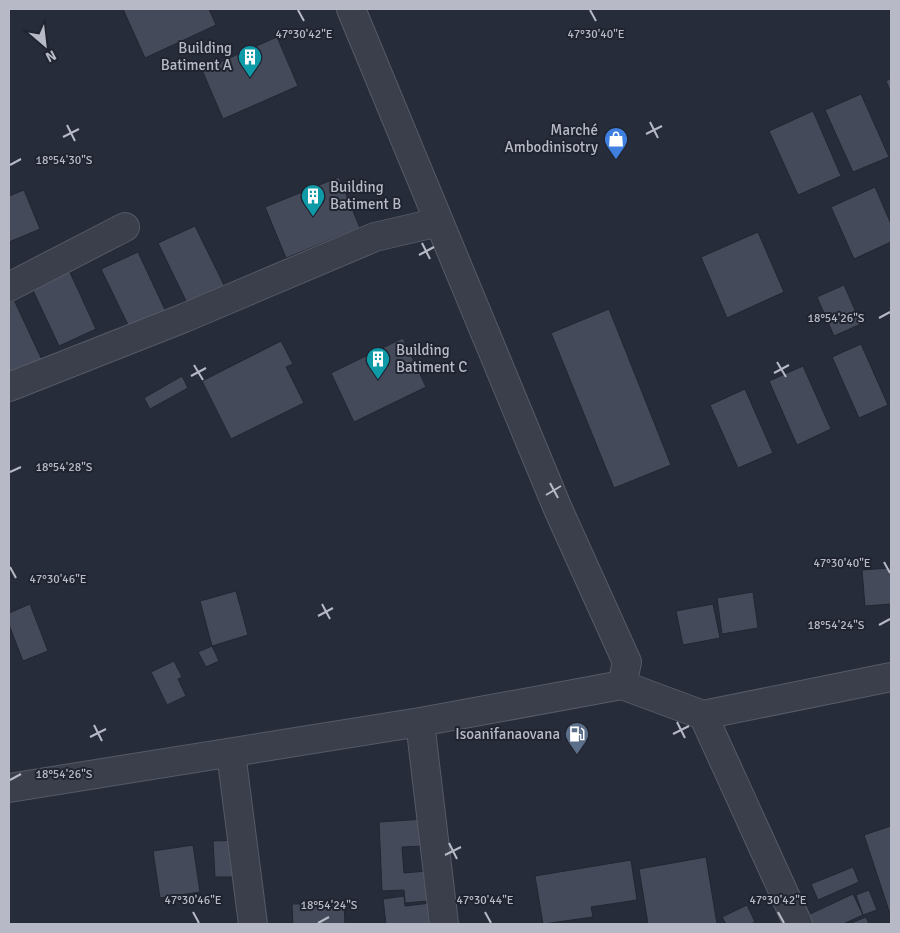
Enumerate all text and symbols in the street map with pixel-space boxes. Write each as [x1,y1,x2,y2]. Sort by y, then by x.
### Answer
north arrow [20,20,70,70]
text: 47°30'42"E [275,27,333,42]
text: 47°30'40"E [567,27,625,42]
place label: Building Batiment A [161,39,232,74]
building icon: Building Batiment A [237,44,263,78]
text: N [43,46,59,66]
place label: Marché Ambodinisotry [505,121,598,156]
shop icon: Marché Ambodinisotry [603,126,629,160]
text: 18°54'30"S [35,153,93,168]
place label: Building Batiment B [330,178,401,213]
building icon: Building Batiment B [300,183,326,217]
text: 18°54'26"S [807,311,865,326]
place label: Building Batiment C [396,341,467,376]
building icon: Building Batiment C [365,346,391,380]
text: 18°54'28"S [35,460,93,475]
text: 47°30'40"E [813,556,871,571]
text: 47°30'46"E [29,572,87,587]
text: 18°54'24"S [807,618,865,633]
fuel station icon: Isoanifanaovana [564,721,590,755]
place label: Isoanifanaovana [455,725,560,743]
text: 18°54'26"S [35,767,93,782]
text: 47°30'46"E [164,893,222,908]
text: 47°30'44"E [456,893,514,908]
text: 47°30'42"E [749,893,807,908]
text: 18°54'24"S [300,898,358,913]

